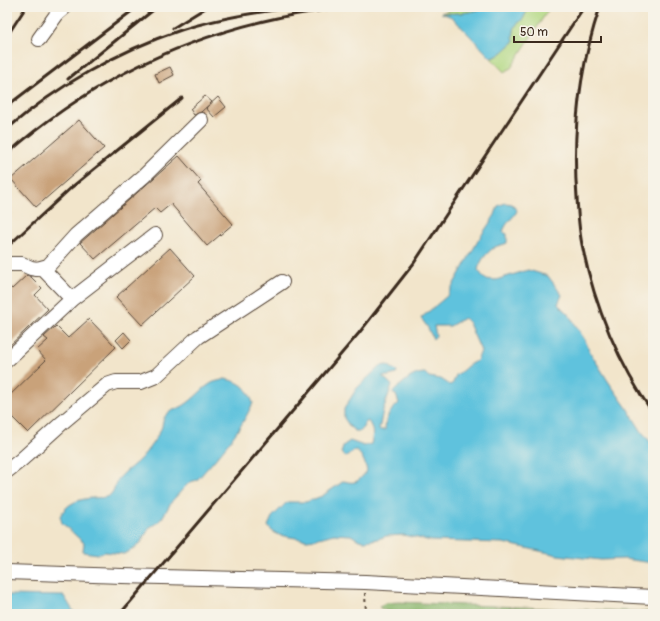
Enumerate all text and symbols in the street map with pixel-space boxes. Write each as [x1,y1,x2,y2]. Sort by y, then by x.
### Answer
scale bar [514,18,601,44]
text: 50 m [520,25,548,40]

